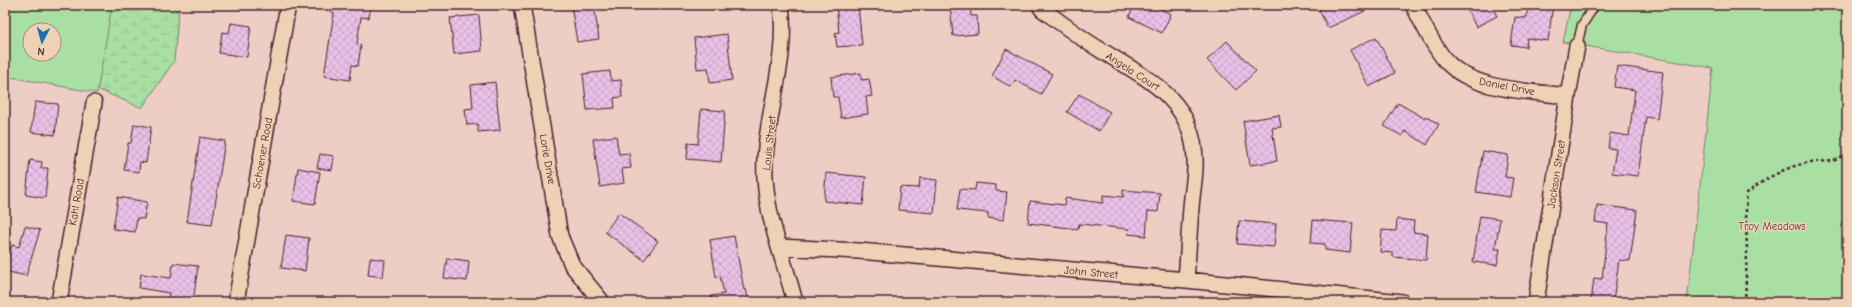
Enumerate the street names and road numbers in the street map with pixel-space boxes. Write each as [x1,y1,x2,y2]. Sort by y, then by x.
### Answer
street label: Angela Court [1103,49,1163,94]
street label: Daniel Drive [1478,75,1536,98]
street label: Louis Street [760,114,779,171]
street label: Schoener Road [250,116,275,190]
street label: Lorie Drive [537,133,558,186]
street label: Jackson Street [1545,138,1568,209]
street label: Kahl Road [66,177,87,227]
street label: John Street [1063,264,1119,281]

